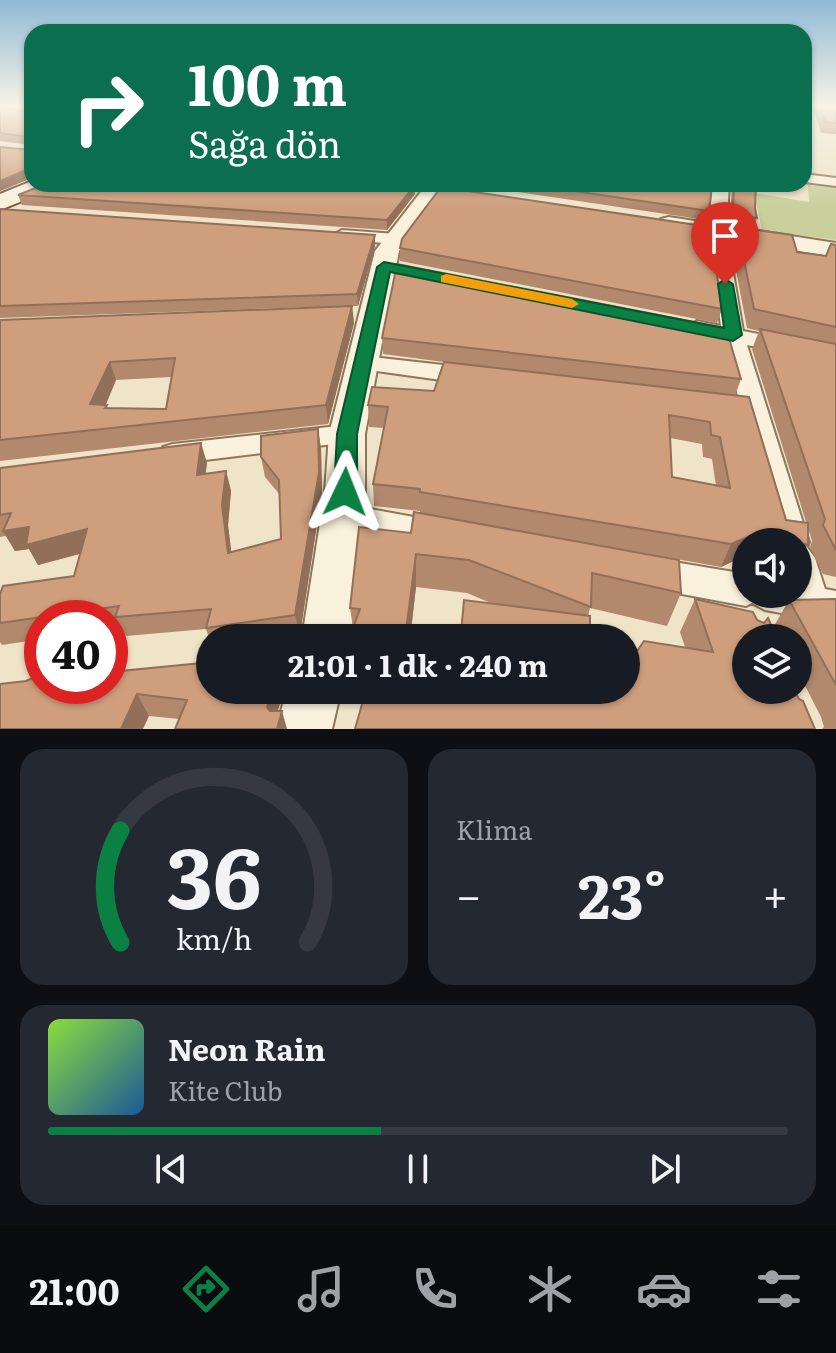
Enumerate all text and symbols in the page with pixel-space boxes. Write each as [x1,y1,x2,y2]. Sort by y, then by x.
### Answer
text: 100 m [188,40,347,123]
icon: right [56,56,160,160]
text: Sağa dön [188,116,341,169]
pin [691,202,759,284]
icon: arrive [703,214,747,258]
position arrow [303,450,387,534]
map controls [732,528,812,704]
button: sound [732,528,812,608]
speed limit sign: 40 [24,600,128,704]
button: layers [732,624,812,704]
text: 21:01 · 1 dk · 240 m [288,642,548,686]
text: Klima [456,809,532,848]
text: 36 [166,811,262,935]
text: 23° [578,848,666,937]
text: − [456,860,482,926]
text: + [762,860,788,926]
text: km/h [176,916,252,959]
text: Neon Rain [168,1026,326,1070]
text: Kite Club [168,1070,283,1109]
icon: previous [149,1147,193,1191]
icon: pause [396,1147,440,1191]
icon: next [643,1147,687,1191]
icon: directions [178,1261,234,1317]
icon: music [293,1261,349,1317]
icon: phone [407,1261,463,1317]
icon: climate [522,1261,578,1317]
icon: car [636,1261,692,1317]
icon: filters [751,1261,807,1317]
text: 21:00 [29,1263,120,1316]

